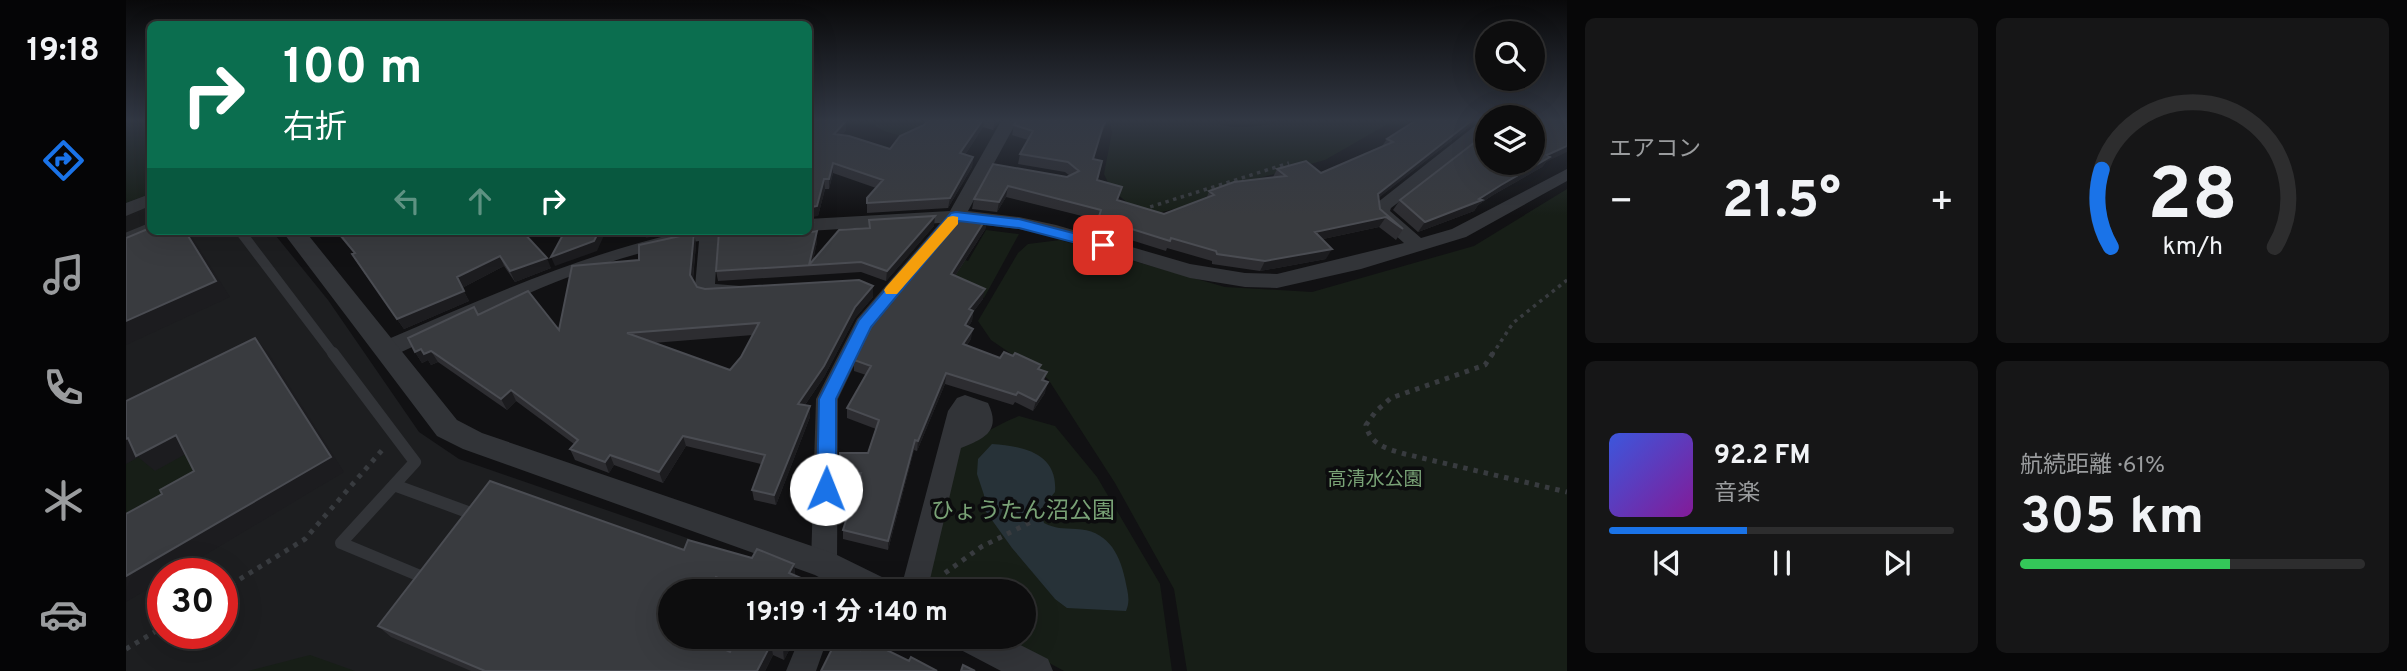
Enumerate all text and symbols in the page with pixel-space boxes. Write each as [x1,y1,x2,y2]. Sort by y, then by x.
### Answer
map controls [1475,21,1545,175]
button: search [1475,21,1545,91]
text: 19:18 [26,32,100,72]
text: 100 m [283,39,422,101]
icon: right [168,49,259,140]
button: layers [1475,105,1545,175]
text: 右折 [283,109,347,149]
icon: directions [39,136,88,185]
text: エアコン [1609,136,1701,165]
text: 28 [2147,153,2238,245]
text: 21.5° [1722,170,1841,236]
text: − [1609,179,1634,228]
text: + [1929,179,1954,228]
icon: left [388,182,426,220]
icon: ahead [461,182,499,220]
icon: right [534,182,572,220]
pin [1073,215,1133,275]
icon: arrive [1084,226,1122,264]
text: km/h [2162,231,2223,263]
icon: music [39,250,88,299]
icon: phone [39,363,88,412]
text: 92.2 FM [1714,440,1811,473]
position arrow [789,452,863,526]
text: 航続距離 · 61% [2020,452,2165,481]
park label: 高清水公園 [1327,468,1423,492]
icon: climate [39,476,88,525]
text: 音楽 [1714,480,1760,509]
text: 305 km [2020,486,2204,552]
park label: ひょうたん沼公園 [931,498,1115,527]
icon: previous [1648,544,1686,582]
icon: pause [1763,544,1801,582]
icon: next [1878,544,1916,582]
speed limit sign: 30 [147,558,238,649]
icon: car [39,590,88,639]
text: 19:19 · 1 分 · 140 m [746,597,948,630]

